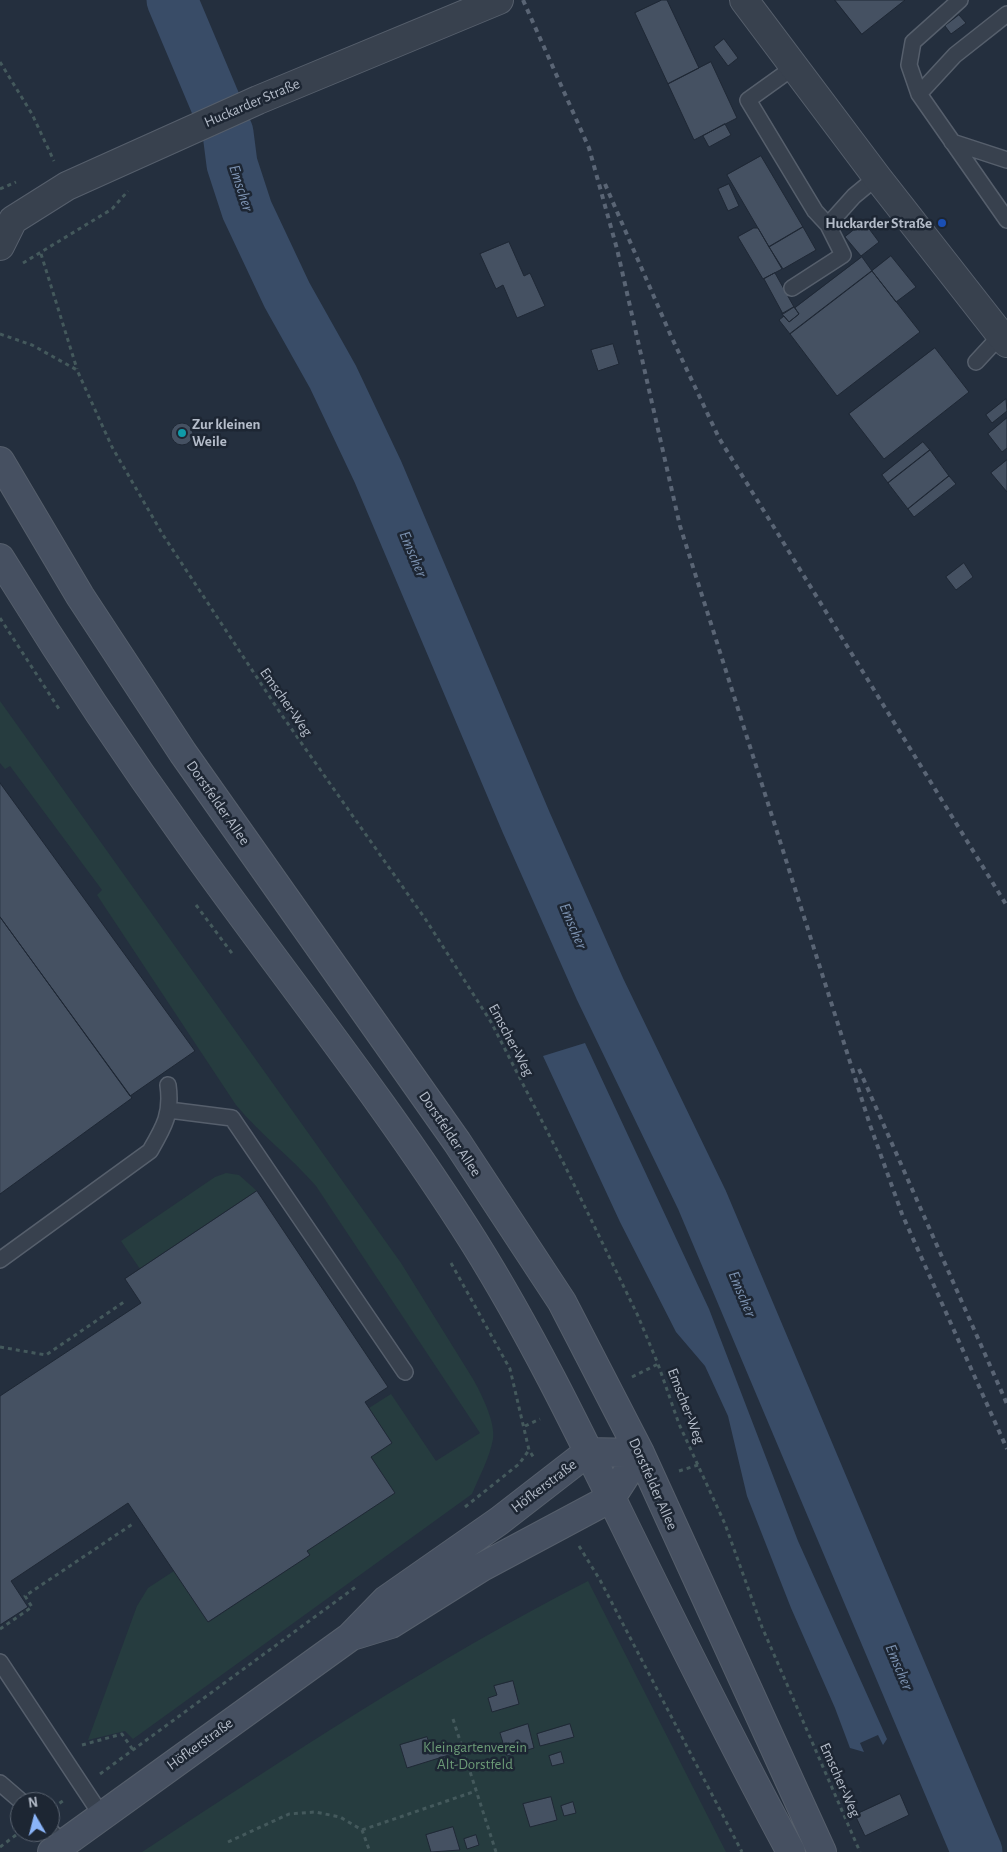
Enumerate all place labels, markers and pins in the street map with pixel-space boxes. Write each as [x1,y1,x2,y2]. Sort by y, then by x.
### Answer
place label: Huckarder Straße [825,214,932,232]
marker: Huckarder Straße [936,217,948,229]
place label: Zur kleinen Weile [192,415,261,450]
marker: Zur kleinen Weile [176,427,188,439]

